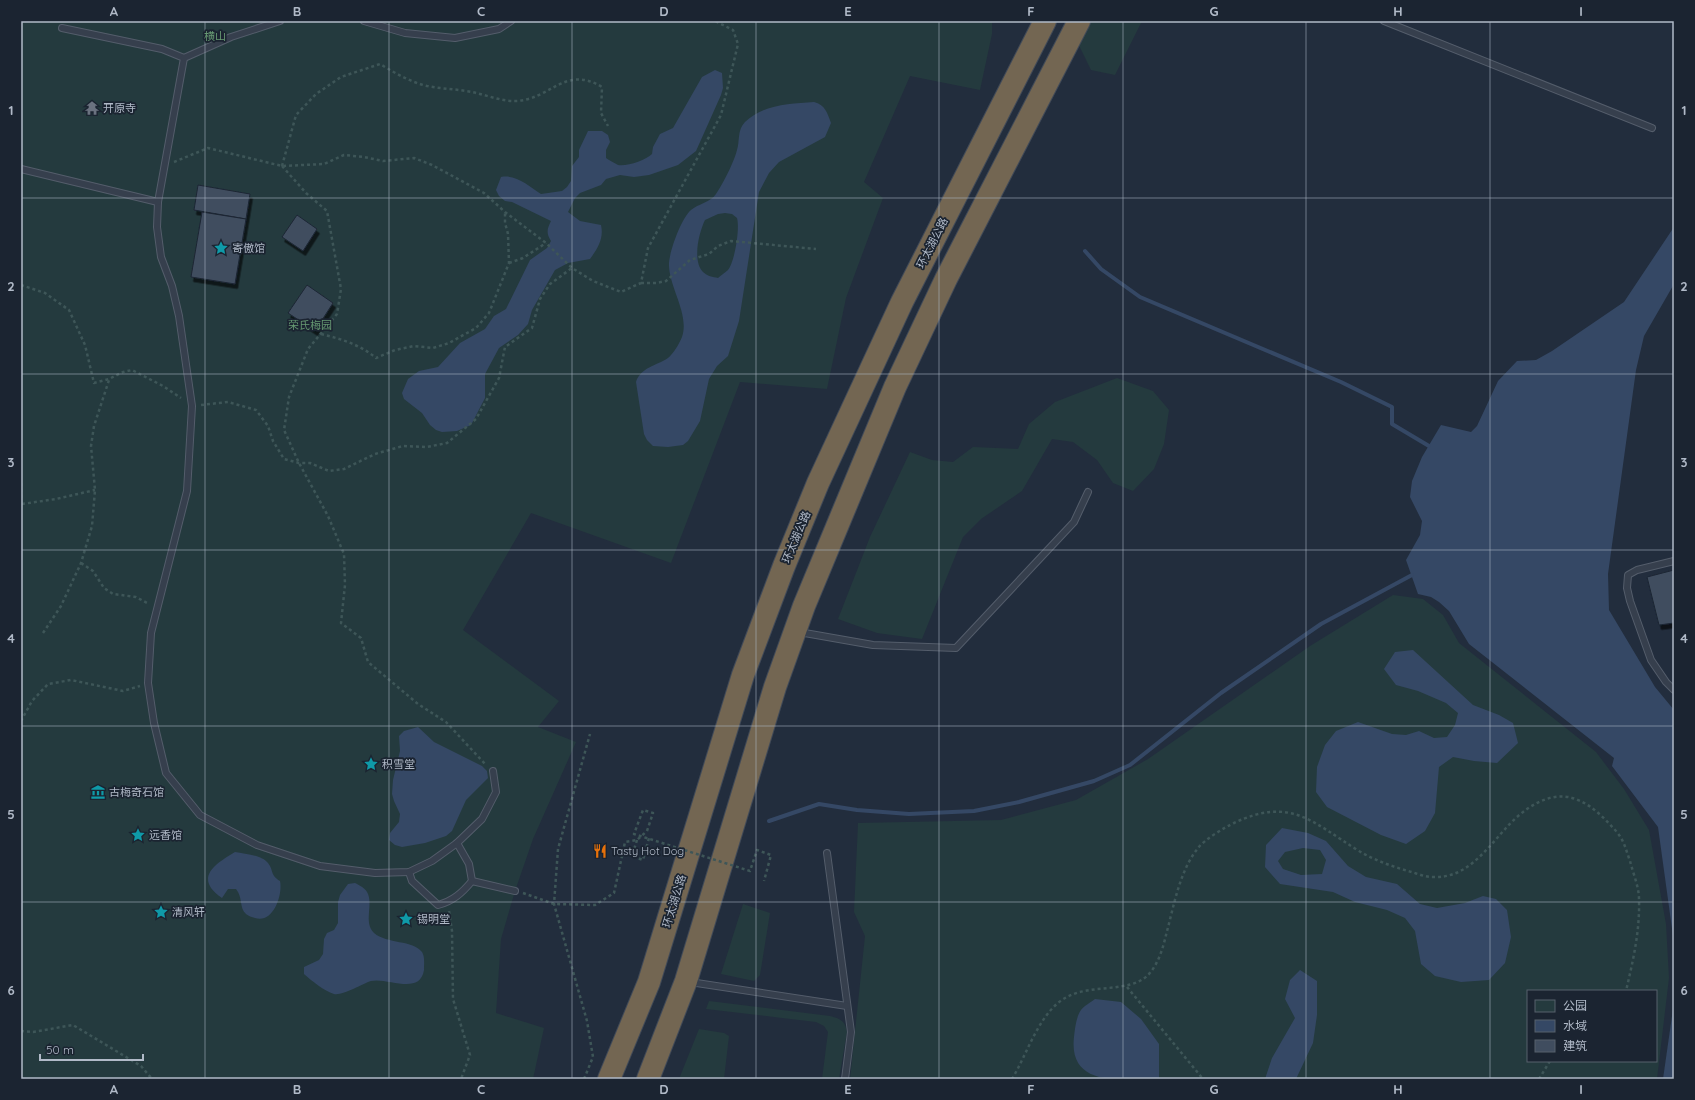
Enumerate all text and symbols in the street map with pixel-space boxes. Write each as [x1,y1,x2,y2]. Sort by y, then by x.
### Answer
text: A [110,3,119,19]
text: B [293,3,301,19]
text: C [477,3,485,19]
text: D [659,3,669,19]
text: E [844,3,852,19]
text: F [1027,3,1035,19]
text: G [1209,3,1219,19]
text: H [1393,3,1403,19]
text: I [1579,3,1583,19]
park label: 横山 [204,29,226,43]
temple icon: 开原寺 [84,100,100,116]
place label: 开原寺 [103,101,136,115]
text: 1 [8,102,14,118]
text: 1 [1681,102,1687,118]
street label: 环太湖公路 [913,215,951,271]
place icon: 寄傲馆 [213,240,229,256]
place label: 寄傲馆 [232,241,265,255]
text: 2 [7,278,15,294]
text: 2 [1680,278,1688,294]
park label: 荣氏梅园 [288,318,332,332]
text: 3 [8,454,15,470]
text: 3 [1681,454,1688,470]
street label: 环太湖公路 [779,509,813,565]
text: 4 [7,630,15,646]
text: 4 [1680,630,1688,646]
place icon: 积雪堂 [363,756,379,772]
place label: 积雪堂 [382,757,415,771]
museum icon: 古梅奇石馆 [90,784,106,800]
place label: 古梅奇石馆 [109,785,164,799]
text: 5 [7,806,15,822]
text: 5 [1680,806,1688,822]
place icon: 远香馆 [130,827,146,843]
place label: 远香馆 [149,828,182,842]
restaurant icon: Tasty Hot Dog [592,843,608,859]
place label: Tasty Hot Dog [611,844,684,858]
street label: 环太湖公路 [659,873,689,929]
place icon: 清风轩 [153,904,169,920]
place label: 清风轩 [172,905,205,919]
place icon: 锡明堂 [398,911,414,927]
place label: 锡明堂 [417,912,450,926]
text: 6 [7,982,15,998]
text: 6 [1680,982,1688,998]
legend [1527,990,1657,1062]
text: 公园 [1563,998,1587,1013]
text: 水域 [1563,1018,1587,1033]
scale bar [40,1036,143,1062]
text: 建筑 [1563,1038,1587,1053]
text: 50 m [46,1042,74,1057]
text: A [110,1081,119,1097]
text: B [293,1081,301,1097]
text: C [477,1081,485,1097]
text: D [659,1081,669,1097]
text: E [844,1081,852,1097]
text: F [1027,1081,1035,1097]
text: G [1209,1081,1219,1097]
text: H [1393,1081,1403,1097]
text: I [1579,1081,1583,1097]

